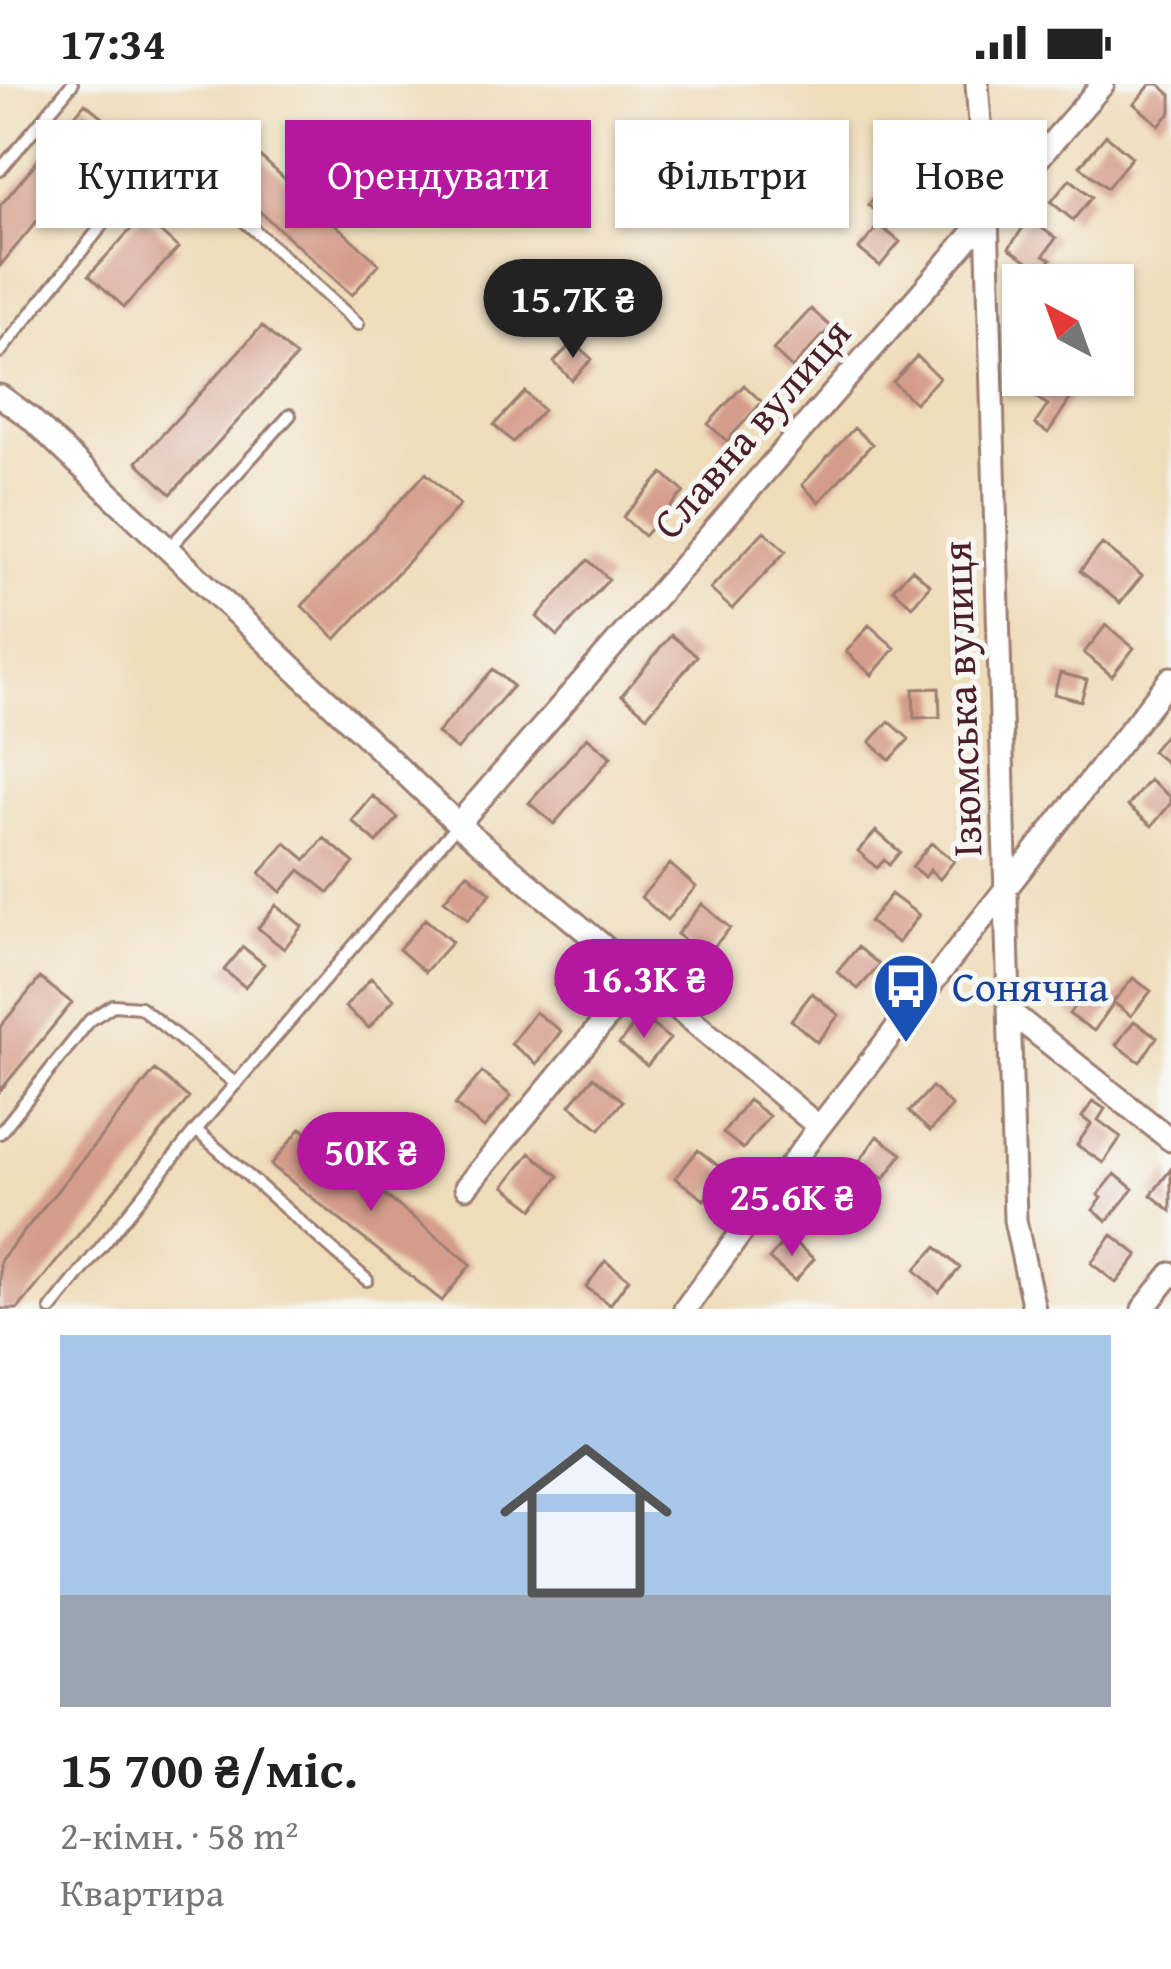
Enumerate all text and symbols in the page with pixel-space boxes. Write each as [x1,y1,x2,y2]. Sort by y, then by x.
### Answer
text: 17:34 [60,10,166,75]
chip: Купити [36,120,261,228]
chip: Орендувати [285,120,591,228]
chip: Фільтри [615,120,849,228]
chip: Нове [873,120,1047,228]
pin: 15.7K ₴ [462,259,684,361]
north arrow [1002,264,1134,396]
map controls [1002,264,1134,396]
text: 15.7K ₴ [510,269,636,326]
street label: Славна вулиця [637,304,864,552]
street label: Ізюмська вулиця [924,540,997,858]
pin: 16.3K ₴ [533,939,755,1041]
text: 16.3K ₴ [581,949,707,1006]
bus stop icon: Сонячна [871,951,941,1045]
place label: Сонячна [952,955,1109,1016]
pin: 50K ₴ [287,1112,455,1214]
text: 50K ₴ [324,1122,418,1179]
pin: 25.6K ₴ [681,1157,903,1259]
text: 25.6K ₴ [729,1167,855,1224]
icon: home [478,1413,694,1629]
text: 15 700 ₴/міс. [60,1731,358,1806]
text: 2-кімн. · 58 m² [60,1806,298,1863]
text: Квартира [60,1863,224,1920]

